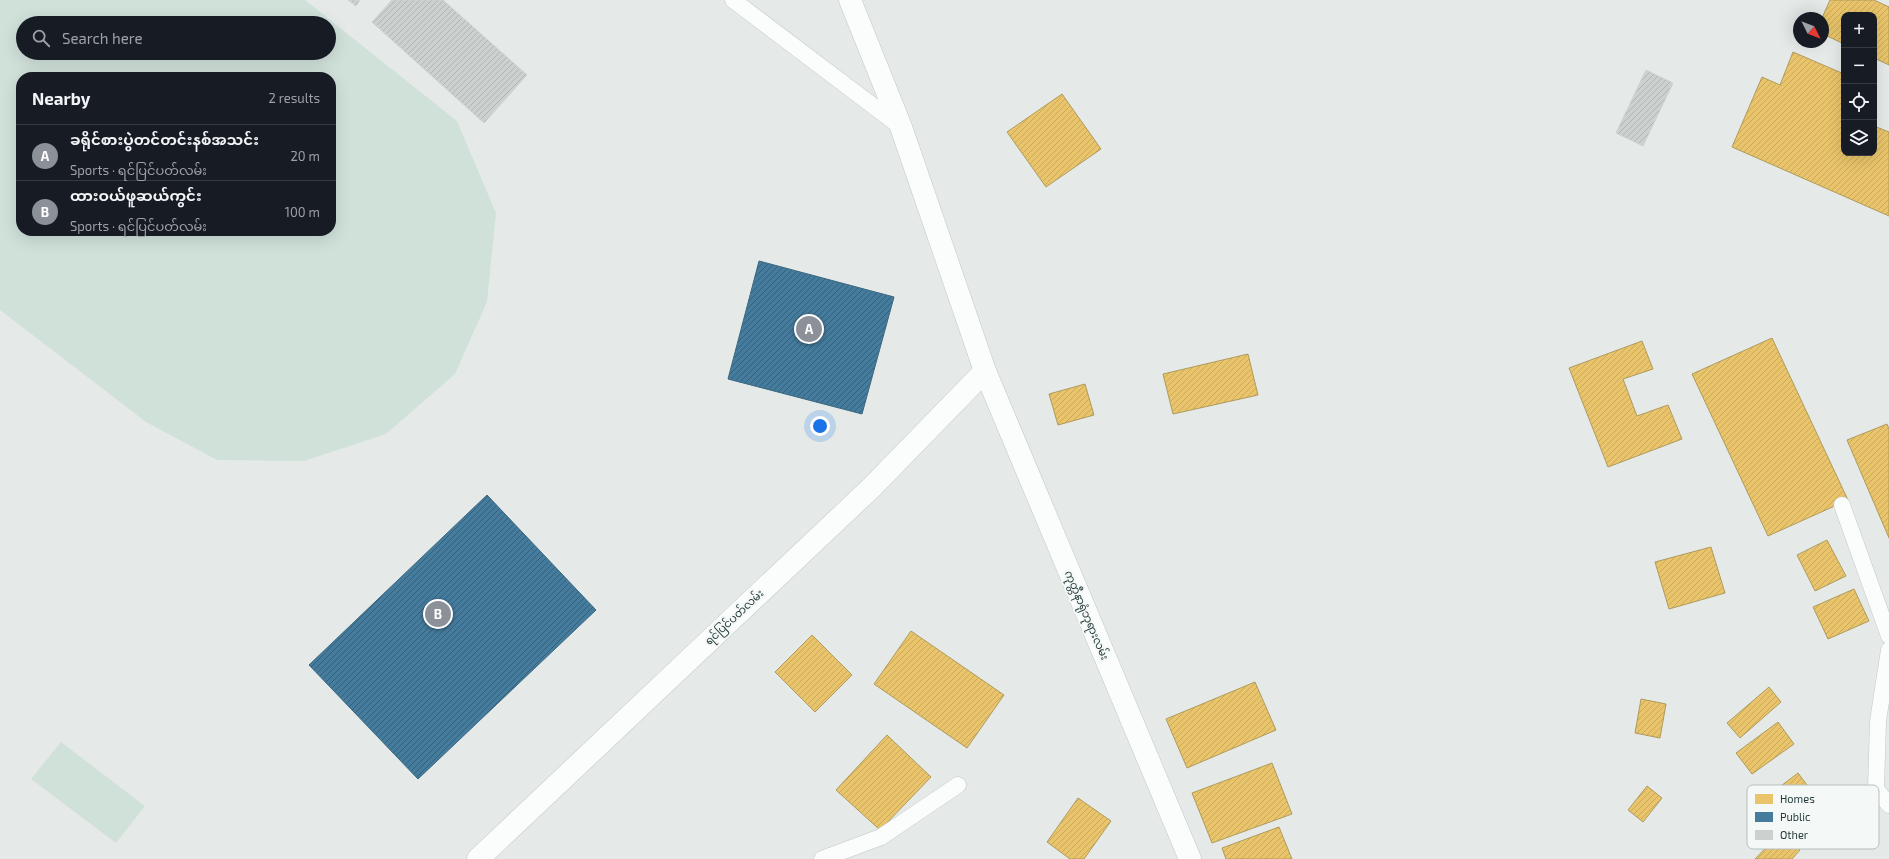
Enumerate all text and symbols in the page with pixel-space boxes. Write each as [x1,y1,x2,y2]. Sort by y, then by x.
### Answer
north arrow [1793,12,1829,48]
map controls [1841,12,1877,156]
button: + [1841,12,1877,48]
search box [16,16,336,60]
icon: search [30,27,52,49]
text: Search here [62,29,143,47]
button: − [1841,48,1877,84]
button: locate [1841,84,1877,120]
text: Nearby [32,88,90,108]
text: 2 results [268,90,320,106]
button: layers [1841,120,1877,156]
text: ခရိုင်စားပွဲတင်တင်းနစ်အသင်း [70,130,259,148]
text: A [41,148,49,164]
text: 20 m [291,148,320,164]
text: Sports · ရင်ပြင်ပတ်လမ်း [70,162,207,178]
text: ထားဝယ်ဖူဆယ်ကွင်း [70,186,202,204]
text: B [41,204,49,220]
text: 100 m [285,204,320,220]
text: Sports · ရင်ပြင်ပတ်လမ်း [70,218,207,234]
pin: A [796,314,822,344]
your location [810,416,830,436]
street label: ကုတ္တီနာရုံဘုရားလမ်း [1060,568,1112,663]
street label: ရင်ပြင်ပတ်လမ်း [702,586,768,649]
pin: B [425,599,451,629]
legend [1747,785,1879,849]
text: Homes [1780,792,1815,805]
text: Public [1780,810,1810,823]
text: Other [1780,828,1809,841]

